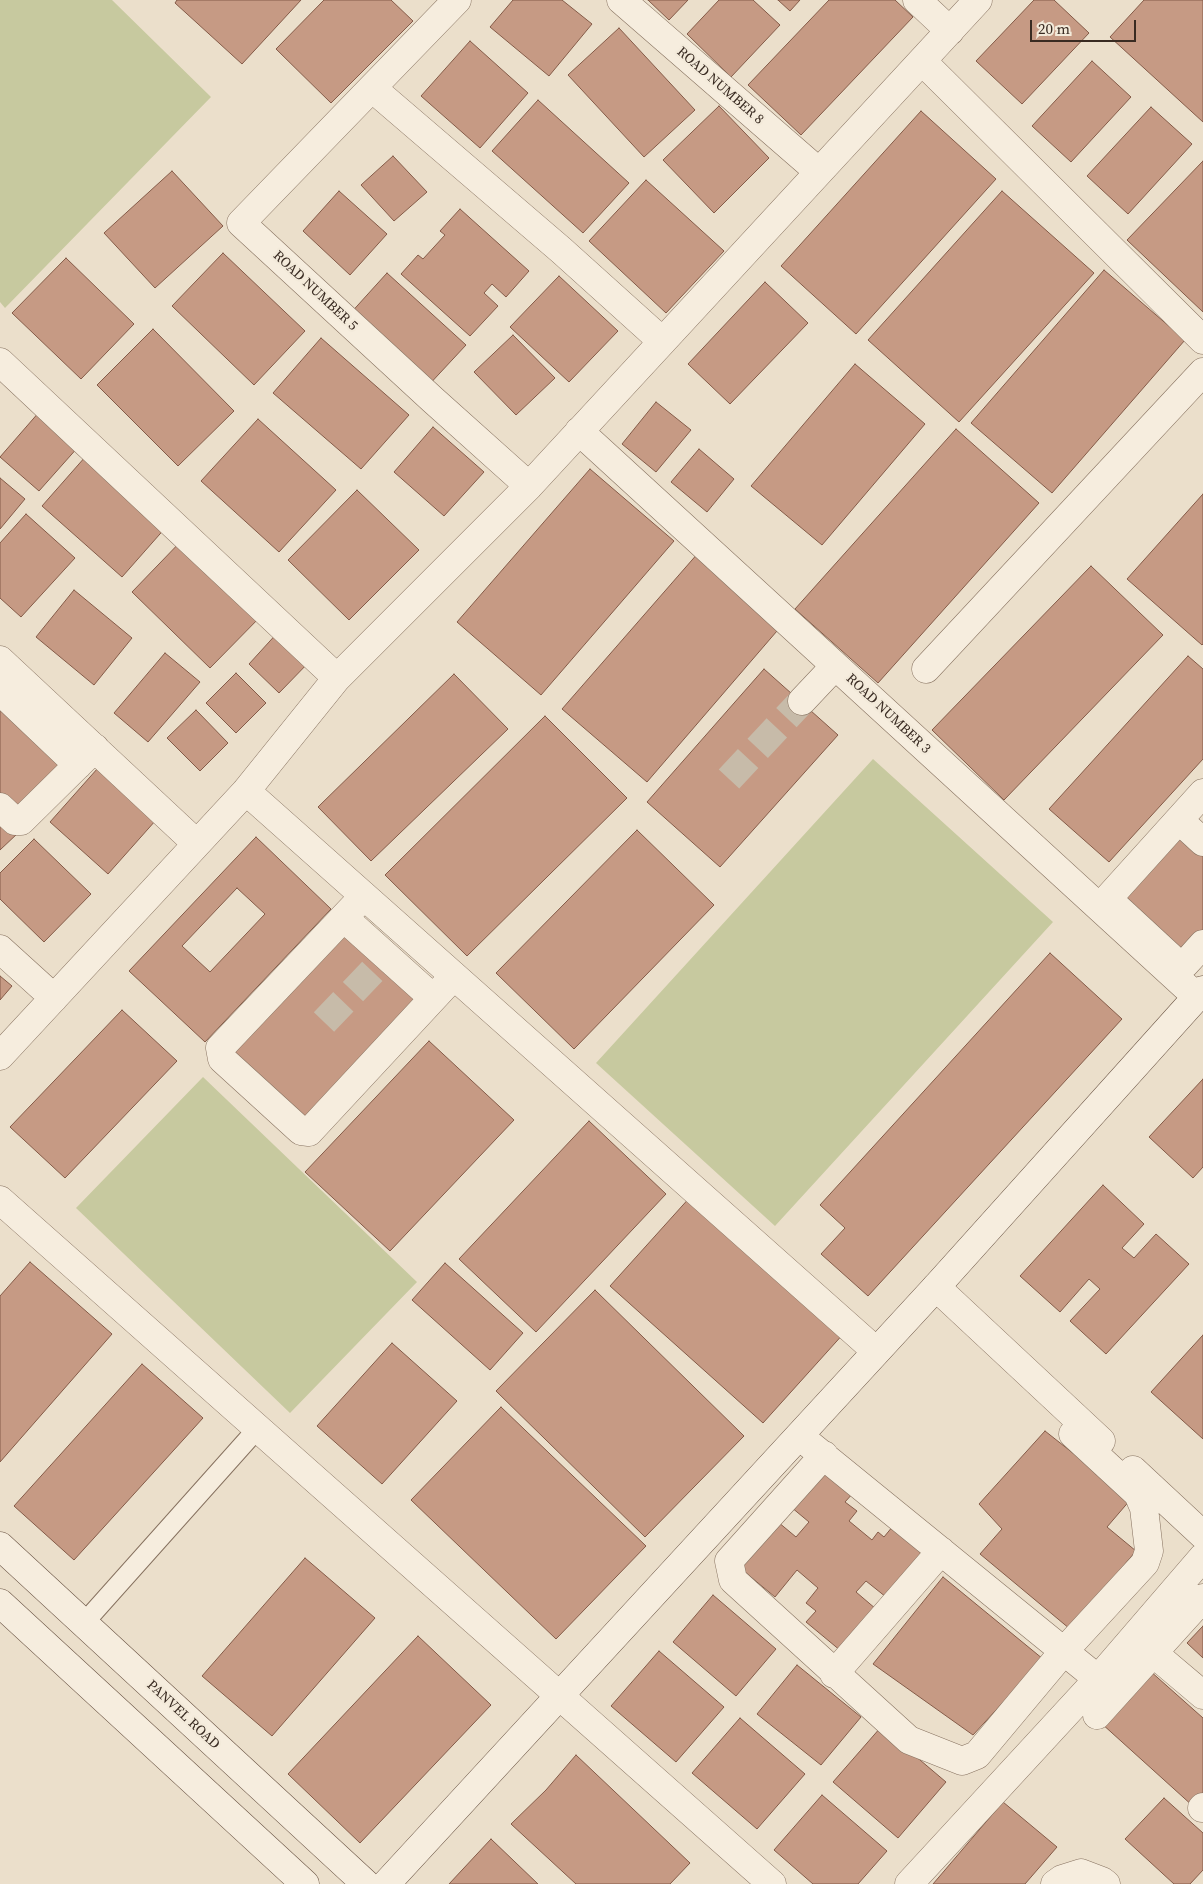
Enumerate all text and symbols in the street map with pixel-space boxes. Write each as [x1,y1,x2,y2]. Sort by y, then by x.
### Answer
scale bar [1033,10,1139,42]
text: 20 m [1038,18,1070,39]
street label: ROAD NUMBER 8 [673,44,767,128]
street label: ROAD NUMBER 5 [269,247,361,335]
street label: ROAD NUMBER 3 [842,670,934,758]
street label: PANVEL ROAD [143,1677,223,1753]

